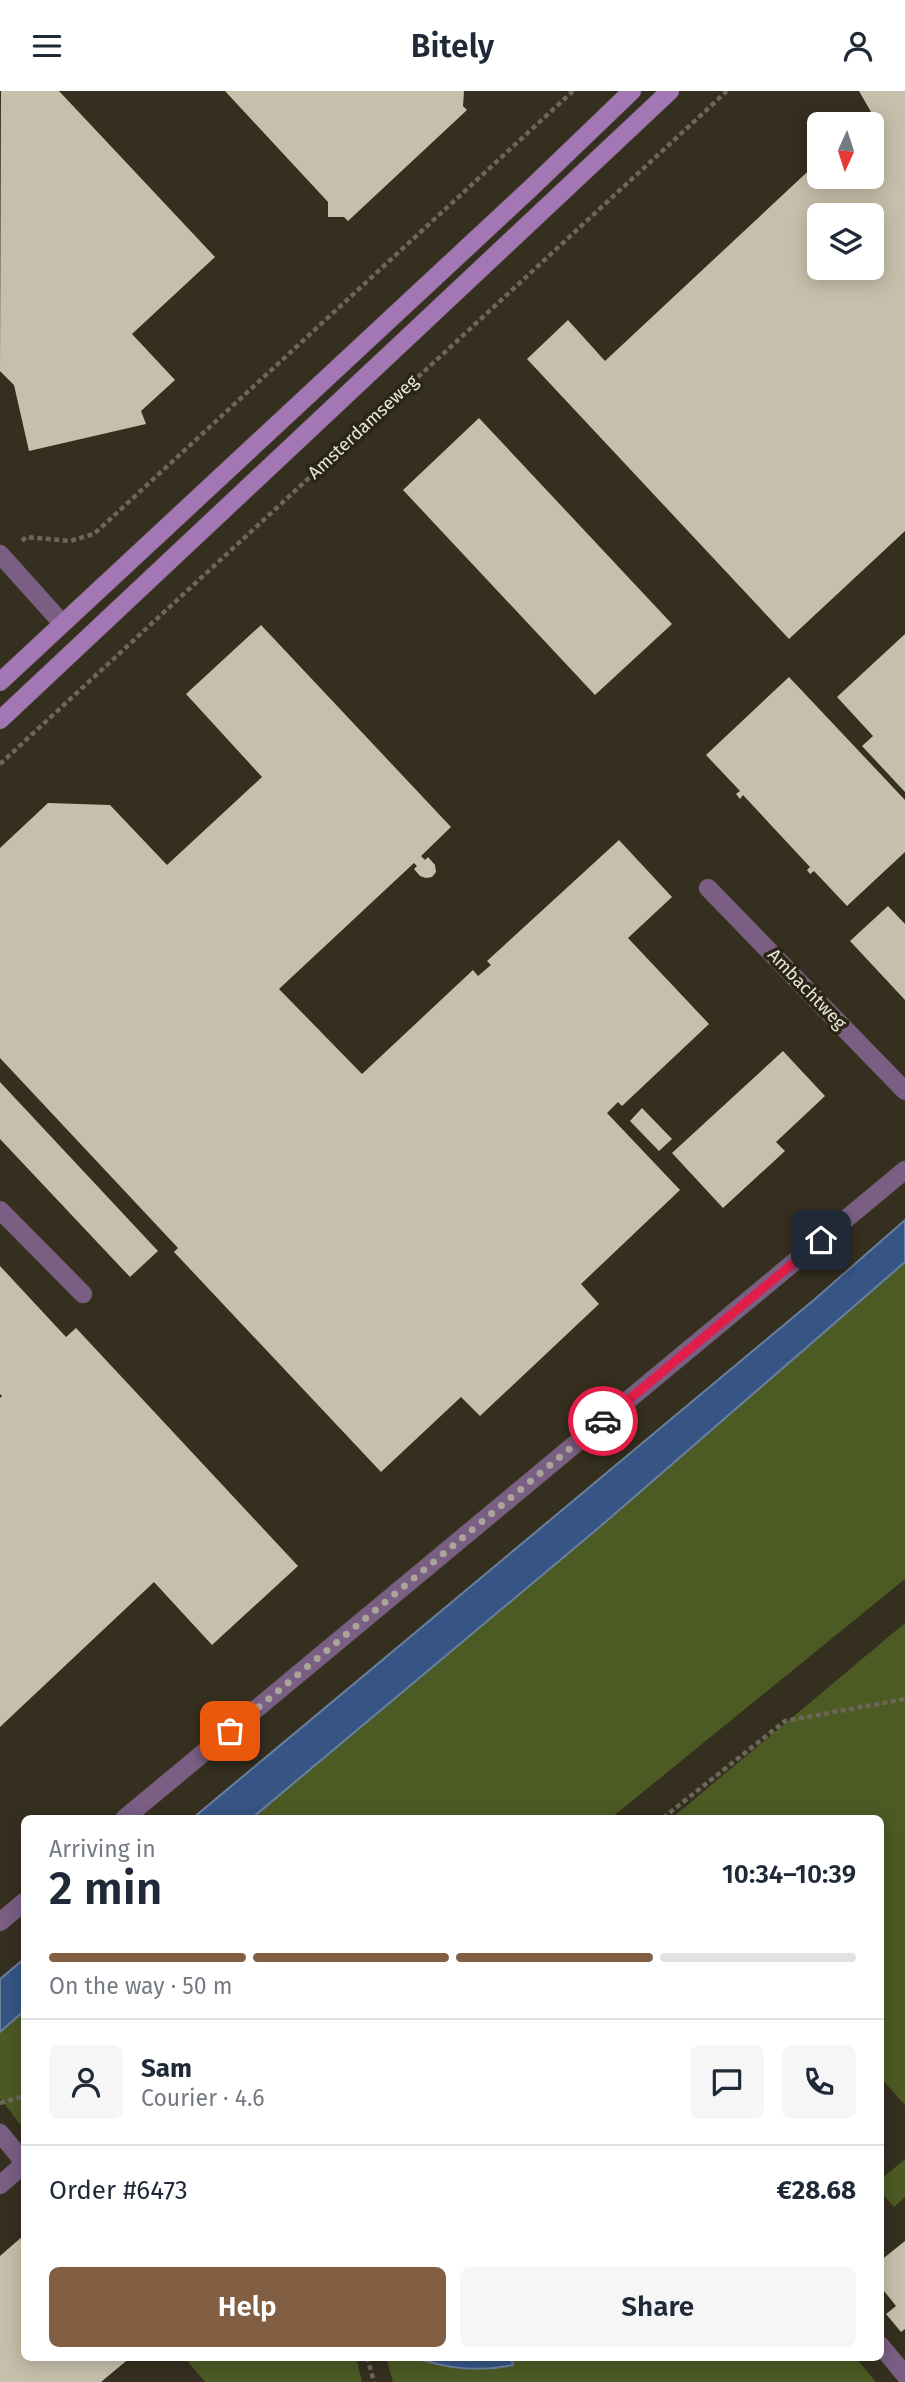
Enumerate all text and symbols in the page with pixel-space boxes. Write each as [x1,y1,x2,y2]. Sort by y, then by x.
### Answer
icon: menu [28,27,66,65]
text: Bitely [411,27,494,65]
icon: person [839,27,877,65]
north arrow [807,112,884,189]
map controls [807,112,884,280]
button: layers [807,203,884,280]
street label: Amsterdamseweg [303,370,423,484]
street label: Ambachtweg [763,944,851,1034]
pin [791,1210,851,1270]
icon: home [802,1221,840,1259]
courier [568,1386,638,1456]
icon: car [584,1402,622,1440]
pin [200,1701,260,1761]
icon: bag [211,1712,249,1750]
text: Arriving in [49,1835,156,1863]
text: 10:34–10:39 [722,1859,856,1890]
text: 2 min [49,1861,162,1916]
text: On the way · 50 m [49,1972,232,2000]
button: person [49,2045,123,2119]
button: chat [690,2045,764,2119]
button: phone [782,2045,856,2119]
text: Sam [141,2053,192,2084]
text: Courier · 4.6 [141,2084,265,2112]
text: Order #6473 [49,2175,188,2206]
text: €28.68 [777,2175,856,2206]
button: Help [49,2267,446,2347]
button: Share [460,2267,856,2347]

